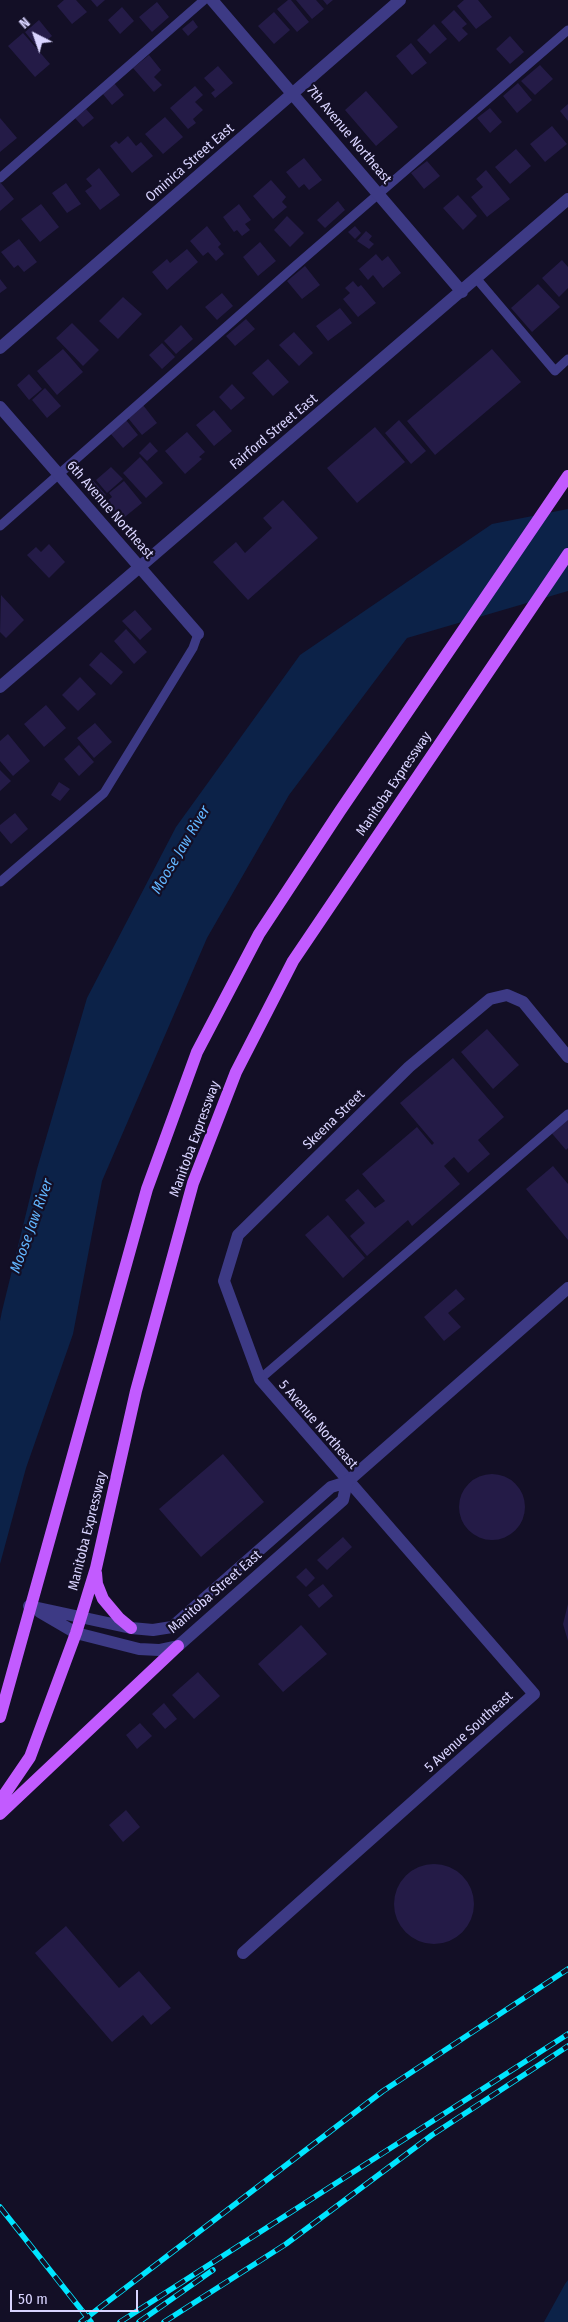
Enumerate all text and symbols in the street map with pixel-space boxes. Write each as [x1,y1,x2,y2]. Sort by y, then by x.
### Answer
north arrow [10,10,60,60]
text: N [16,14,34,32]
street label: 7th Avenue Northeast [303,82,395,188]
street label: Ominica Street East [142,120,238,206]
street label: Fairford Street East [227,391,321,473]
street label: 6th Avenue Northeast [63,458,157,562]
street label: Manitoba Expressway [353,729,435,839]
water label: Moose Jaw River [148,803,214,897]
street label: Manitoba Expressway [166,1079,224,1199]
street label: Skeena Street [300,1086,368,1154]
water label: Moose Jaw River [7,1176,57,1276]
street label: 5 Avenue Northeast [275,1377,361,1473]
street label: Manitoba Expressway [65,1470,111,1592]
street label: Manitoba Street East [165,1547,265,1637]
street label: 5 Avenue Southeast [421,1688,517,1776]
scale bar [12,2280,140,2312]
text: 50 m [18,2290,48,2308]

